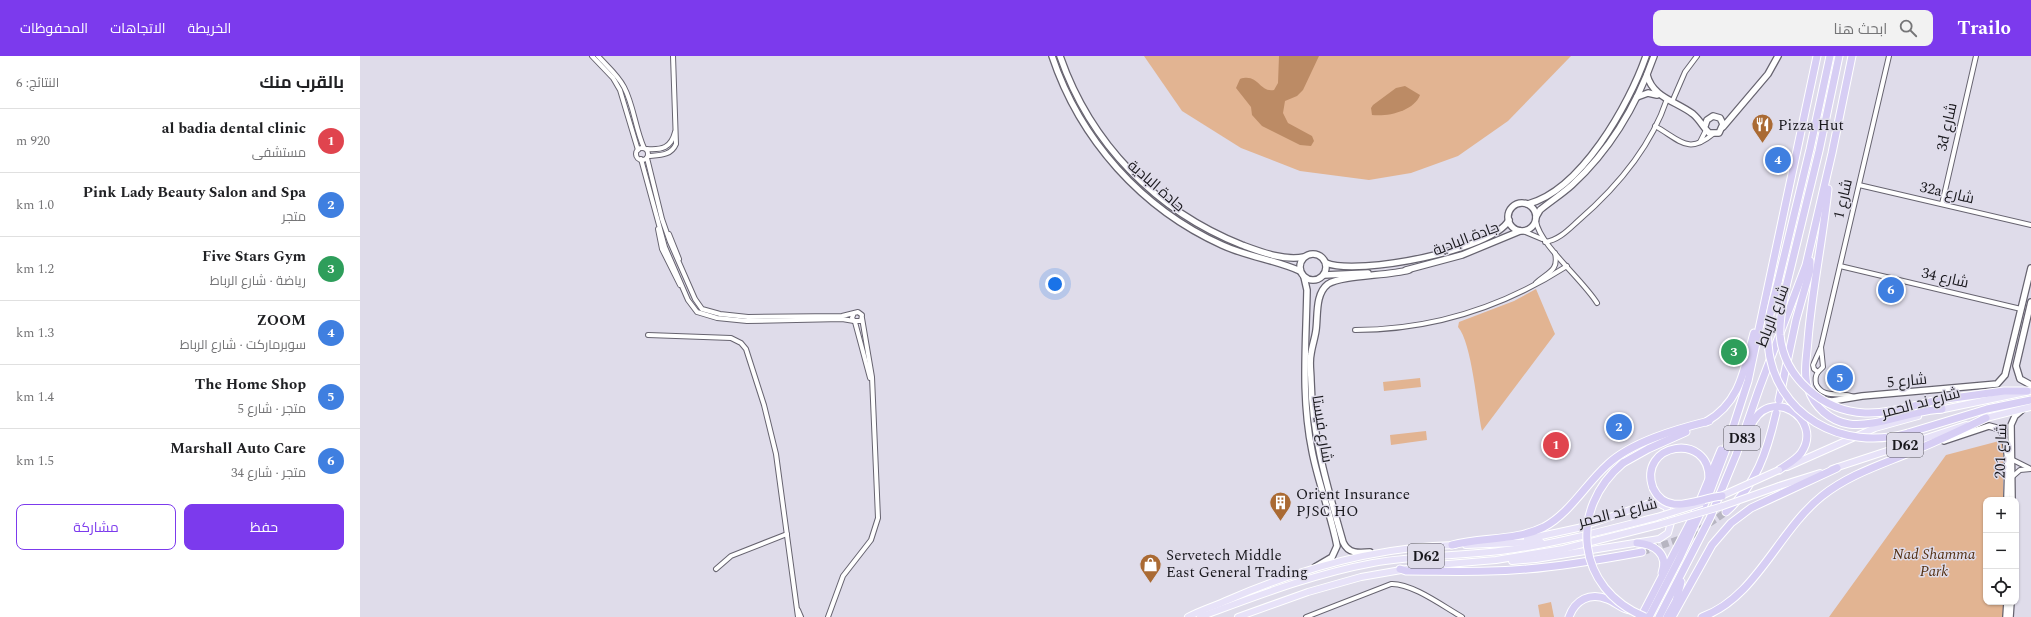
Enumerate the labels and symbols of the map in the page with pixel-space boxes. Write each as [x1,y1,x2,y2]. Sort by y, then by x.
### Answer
street label: 3d شارع [1930,101,1964,153]
restaurant icon: Pizza Hut [1750,112,1776,145]
place label: Pizza Hut [1778,114,1844,137]
pin: 4 [1765,145,1791,175]
street label: جادة البادية [1122,155,1190,217]
street label: 32a شارع [1918,176,1976,210]
street label: شارع 1 [1827,177,1859,221]
street label: جادة البادية [1429,216,1503,262]
street label: شارع 34 [1919,261,1971,295]
your location [1045,274,1065,294]
pin: 6 [1878,275,1904,305]
street label: شارع الرباط [1751,281,1795,351]
pin: 3 [1721,337,1747,367]
pin: 5 [1827,363,1853,393]
street label: شارع 5 [1886,368,1928,394]
street label: شارع ند الحمر [1878,381,1963,425]
street label: شارع فيستا [1305,394,1339,464]
pin: 2 [1606,412,1632,442]
street label: شارع 201 [1989,423,2013,479]
road number: D83 [1724,426,1760,450]
pin: 1 [1543,430,1569,460]
road number: D62 [1887,433,1923,457]
place label: Orient Insurance PJSC HO [1296,483,1410,523]
building icon: Orient Insurance PJSC HO [1267,490,1293,523]
street label: شارع ند الحمر [1575,492,1660,534]
park label: Nad Shamma Park [1893,543,1976,583]
place label: Servetech Middle East General Trading [1166,544,1308,584]
road number: D62 [1408,544,1444,568]
shop icon: Servetech Middle East General Trading [1138,551,1164,584]

